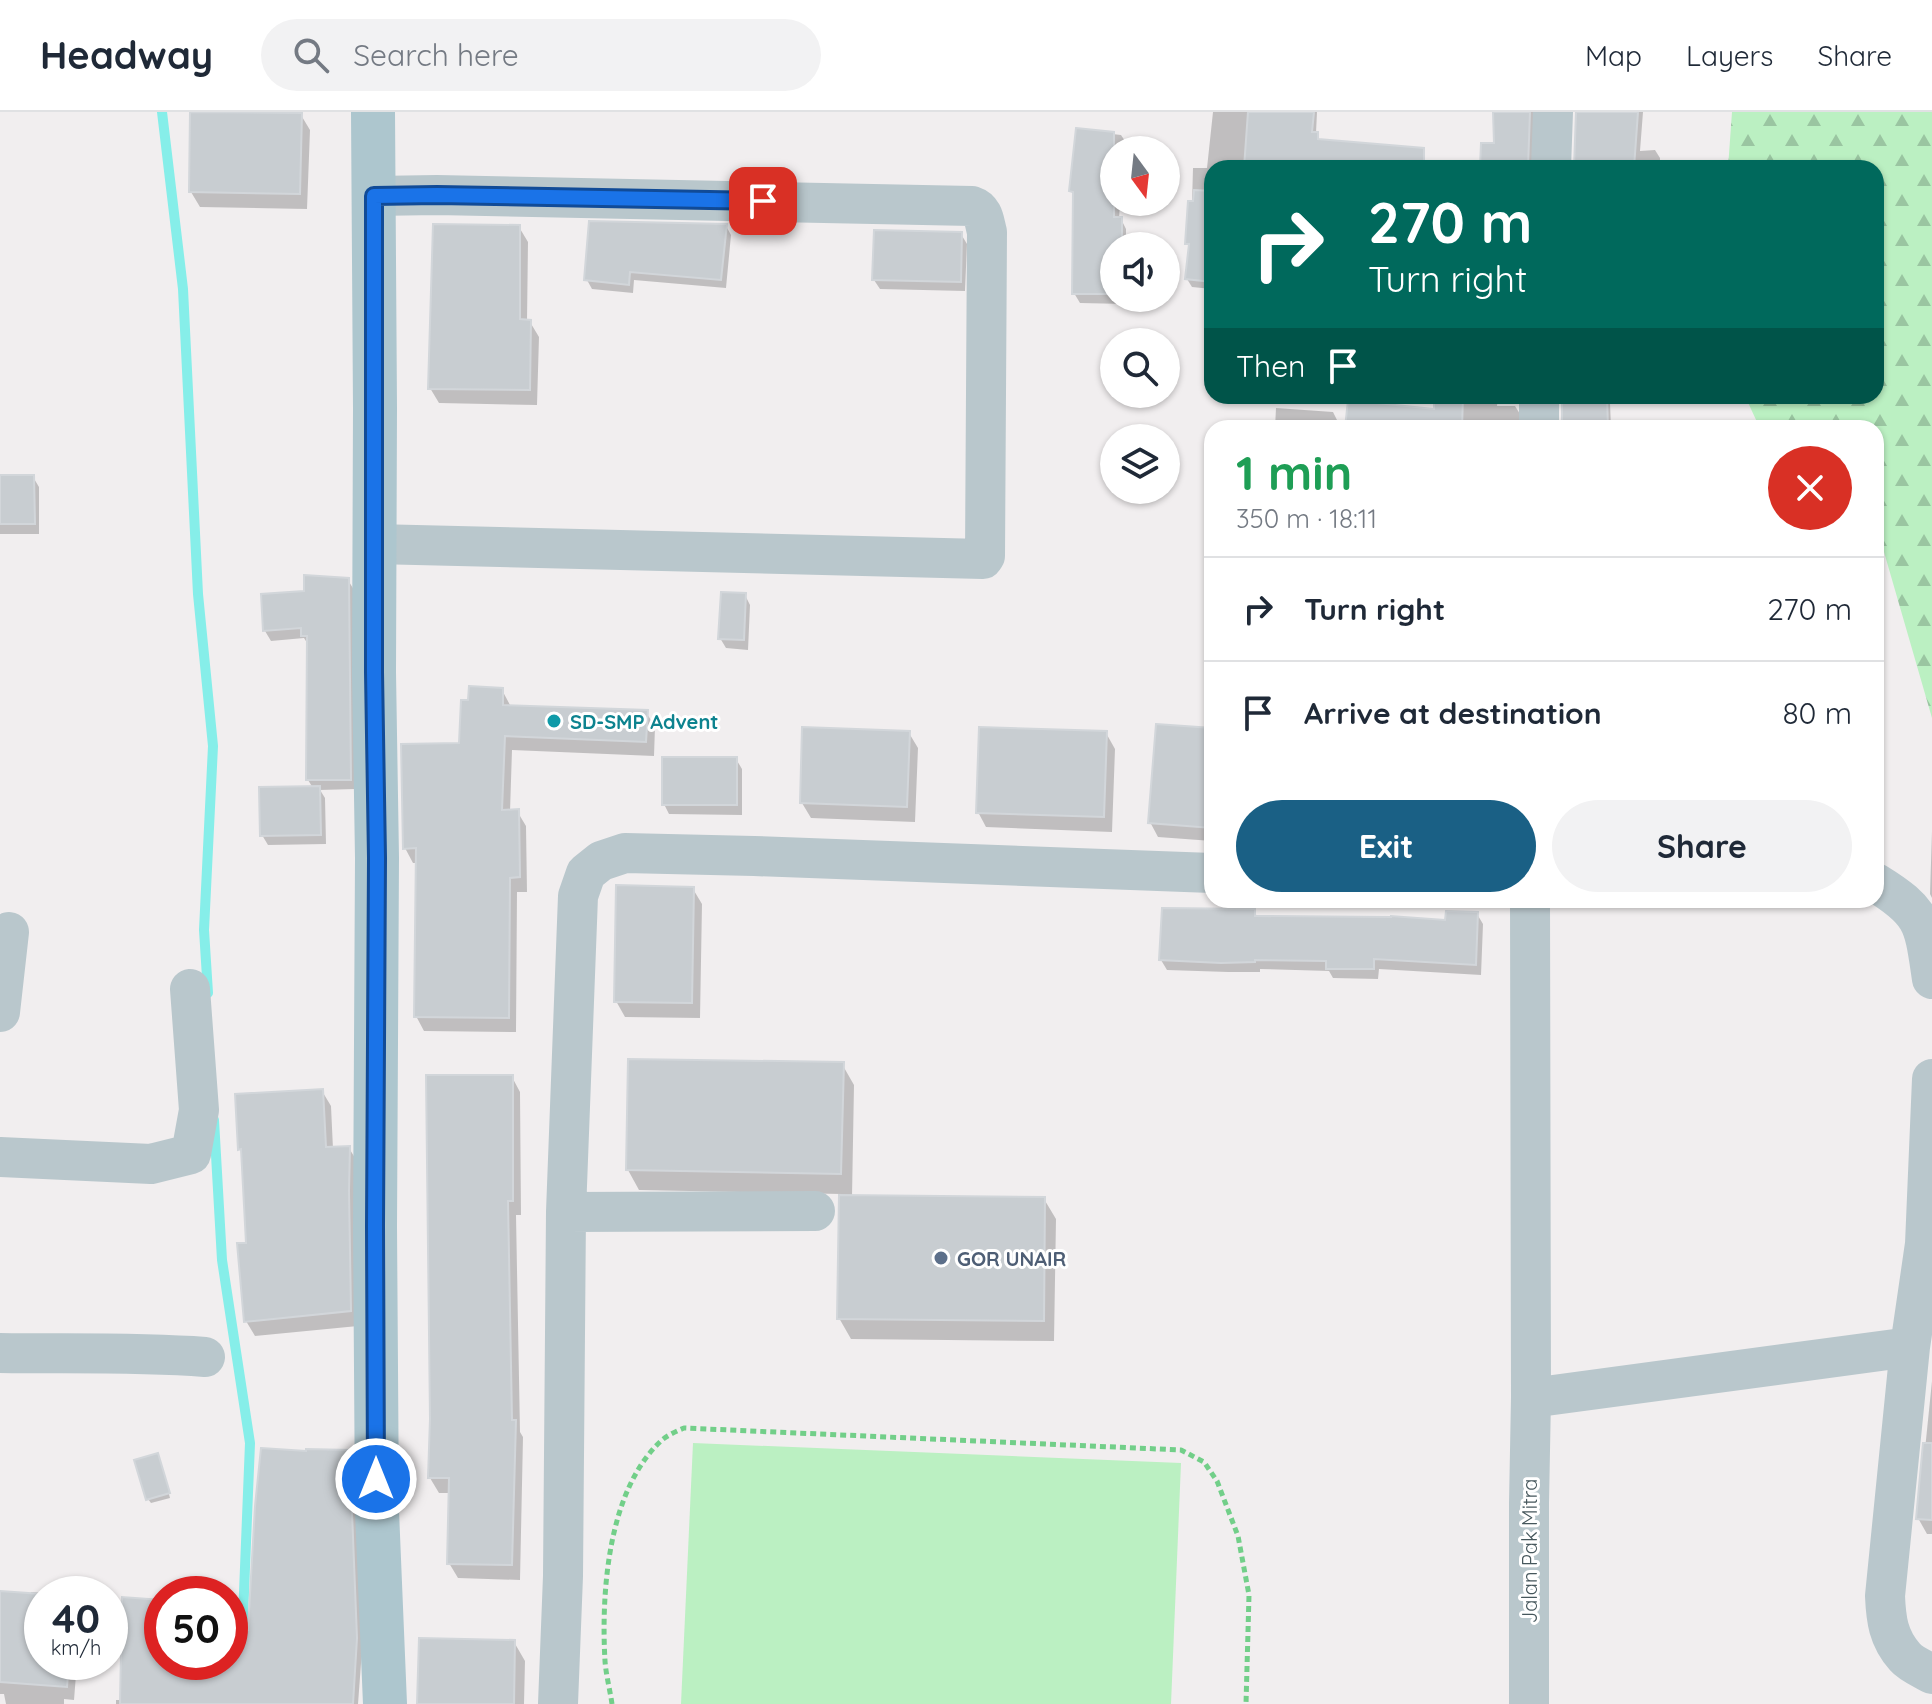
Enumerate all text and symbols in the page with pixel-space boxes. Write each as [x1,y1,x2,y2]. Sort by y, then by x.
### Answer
search box [261,19,821,91]
text: Headway [40,31,213,79]
icon: search [289,33,333,77]
text: Search here [353,36,519,74]
text: Map [1585,38,1642,73]
text: Layers [1686,38,1773,73]
text: Share [1817,38,1892,73]
north arrow [1100,136,1180,216]
map controls [1100,136,1180,504]
pin [729,167,797,235]
icon: arrive [741,179,785,223]
text: 270 m [1368,187,1532,257]
icon: right [1236,192,1340,296]
button: sound [1100,232,1180,312]
text: Turn right [1368,256,1527,301]
button: search [1100,328,1180,408]
icon: arrive [1321,344,1365,388]
text: Then [1236,347,1305,385]
button: layers [1100,424,1180,504]
text: 1 min [1236,442,1352,502]
button: close [1768,446,1852,530]
text: 350 m · 18:11 [1236,502,1377,535]
icon: right [1236,587,1280,631]
text: Turn right [1304,590,1445,628]
text: 270 m [1767,590,1852,628]
icon: arrive [1236,691,1280,735]
text: Arrive at destination [1304,694,1602,732]
text: 80 m [1782,694,1852,732]
place label: SD-SMP Advent [570,709,719,734]
marker: SD-SMP Advent [545,712,563,730]
button: Exit [1236,800,1536,892]
button: Share [1552,800,1852,892]
place label: GOR UNAIR [957,1246,1067,1271]
marker: GOR UNAIR [932,1249,950,1267]
position arrow [334,1437,418,1521]
street label: Jalan Pak Mitra [1517,1479,1542,1623]
speed limit sign: 50 [144,1576,248,1680]
text: 40 [52,1593,100,1643]
text: km/h [51,1635,101,1660]

